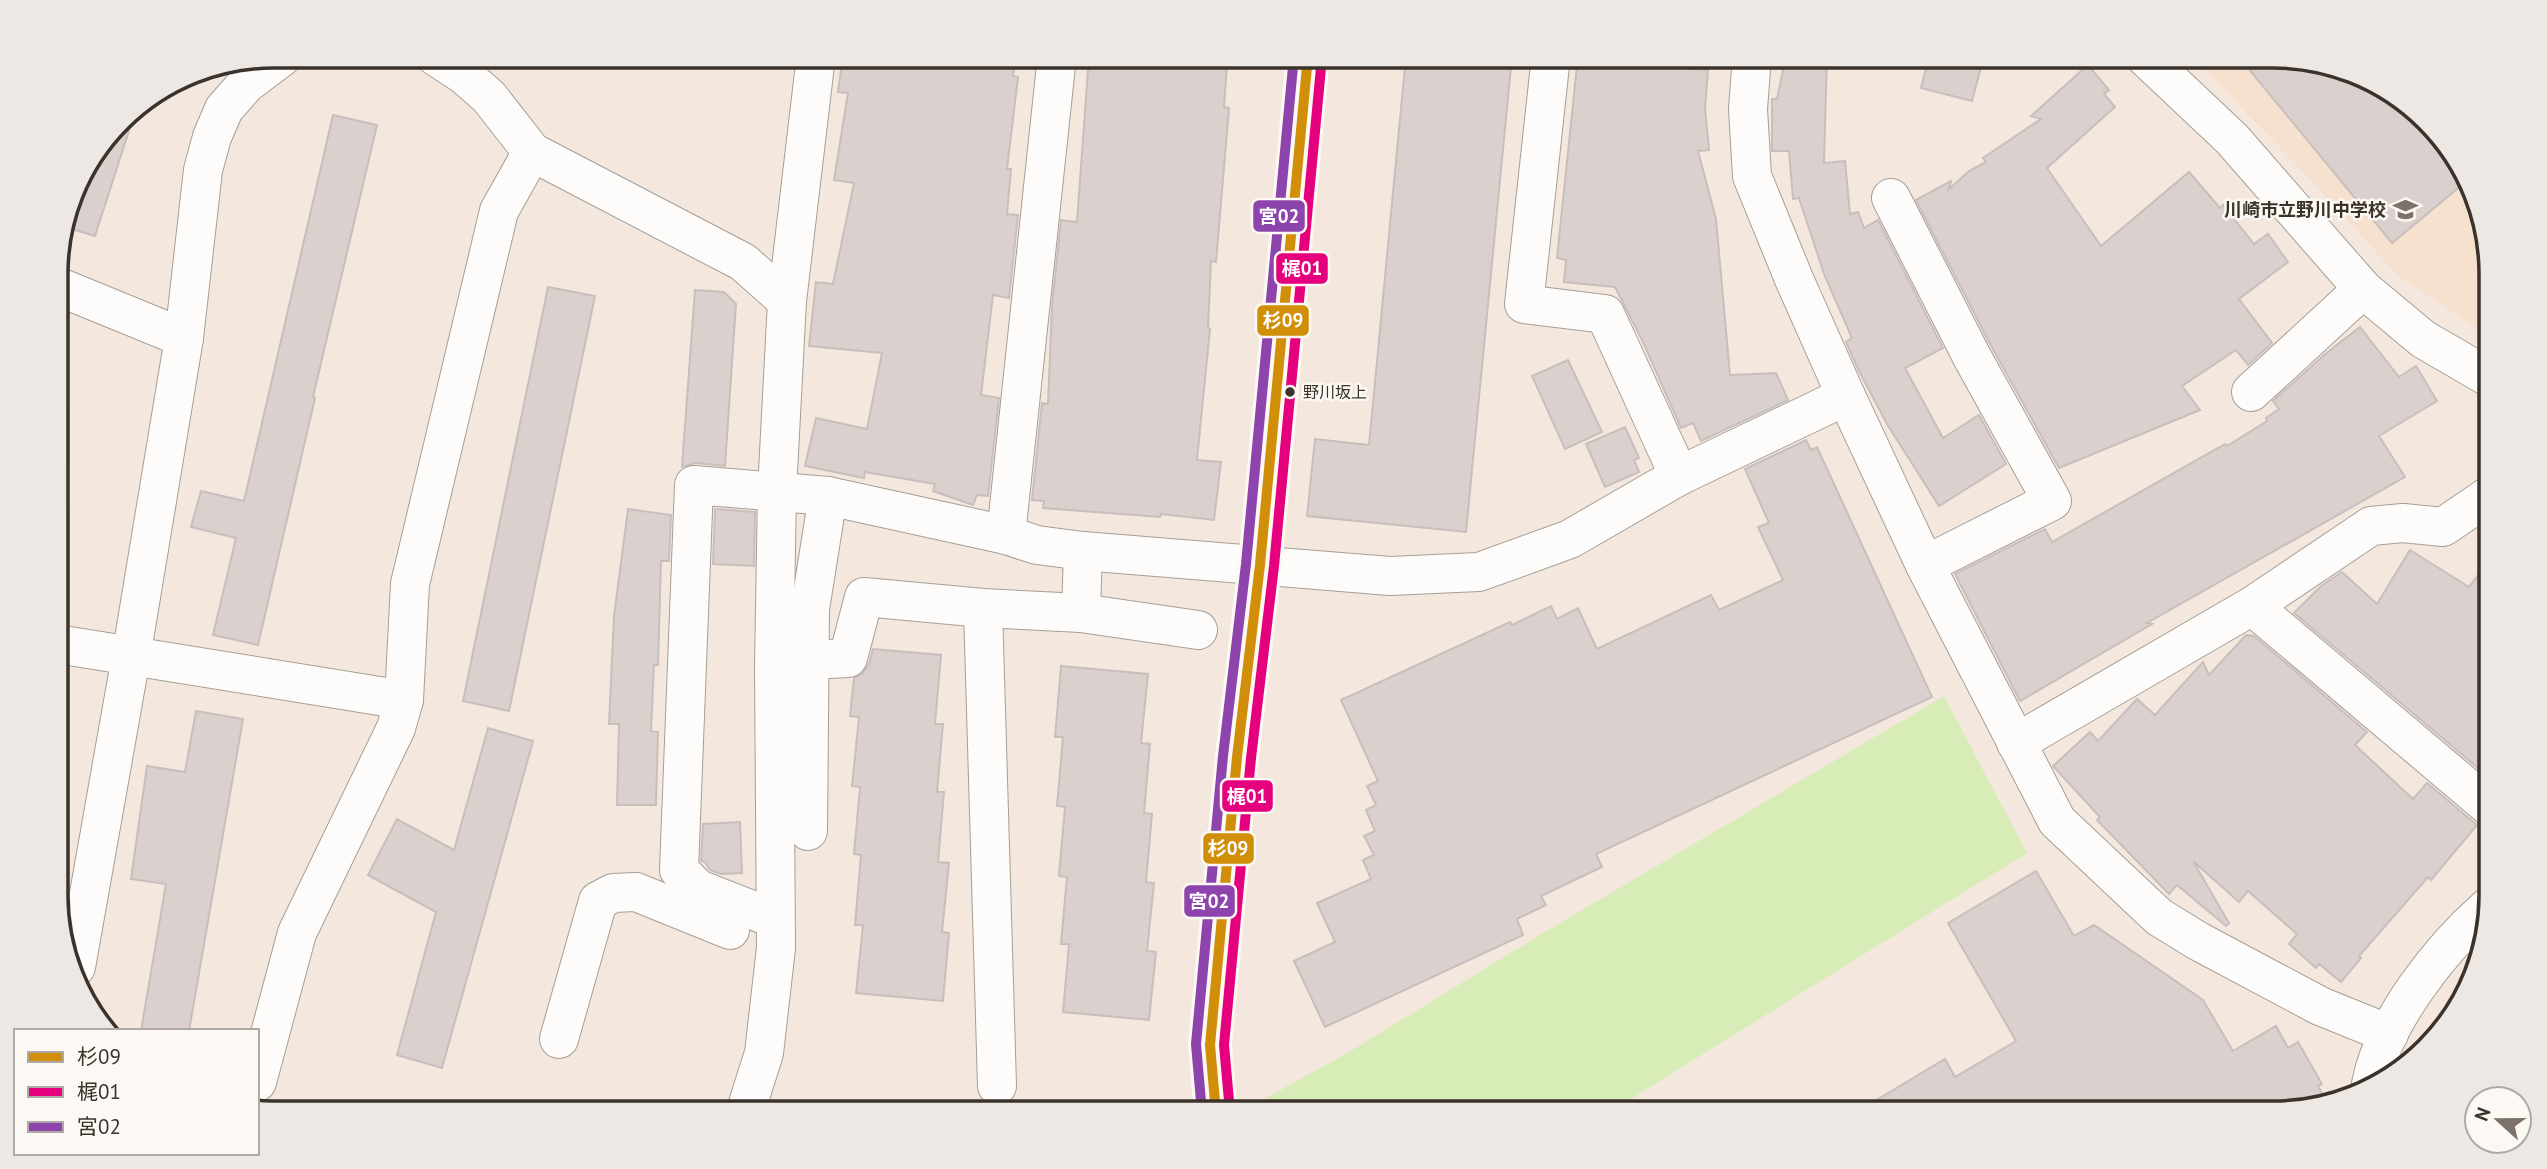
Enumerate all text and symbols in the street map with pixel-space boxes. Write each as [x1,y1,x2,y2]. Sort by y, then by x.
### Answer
school or university icon: 川崎市立野川中学校 [2392,196,2420,224]
place label: 川崎市立野川中学校 [2224,198,2386,221]
line badge: 宮02 [1252,199,1306,233]
text: 宮02 [1259,204,1299,228]
line badge: 梶01 [1275,252,1329,285]
text: 梶01 [1282,256,1322,280]
line badge: 杉09 [1256,304,1310,337]
text: 杉09 [1263,308,1303,332]
place label: 野川坂上 [1303,382,1367,402]
marker: 野川坂上 [1283,385,1297,399]
line badge: 梶01 [1221,779,1274,813]
text: 梶01 [1227,784,1267,808]
line badge: 杉09 [1202,832,1255,865]
text: 杉09 [1208,836,1248,860]
line badge: 宮02 [1183,884,1236,918]
text: 宮02 [1189,889,1229,913]
legend [14,1029,259,1155]
text: 杉09 [77,1043,121,1070]
text: 梶01 [77,1078,121,1105]
north arrow [2463,1085,2533,1155]
text: N [2469,1104,2496,1124]
text: 宮02 [77,1113,121,1140]

